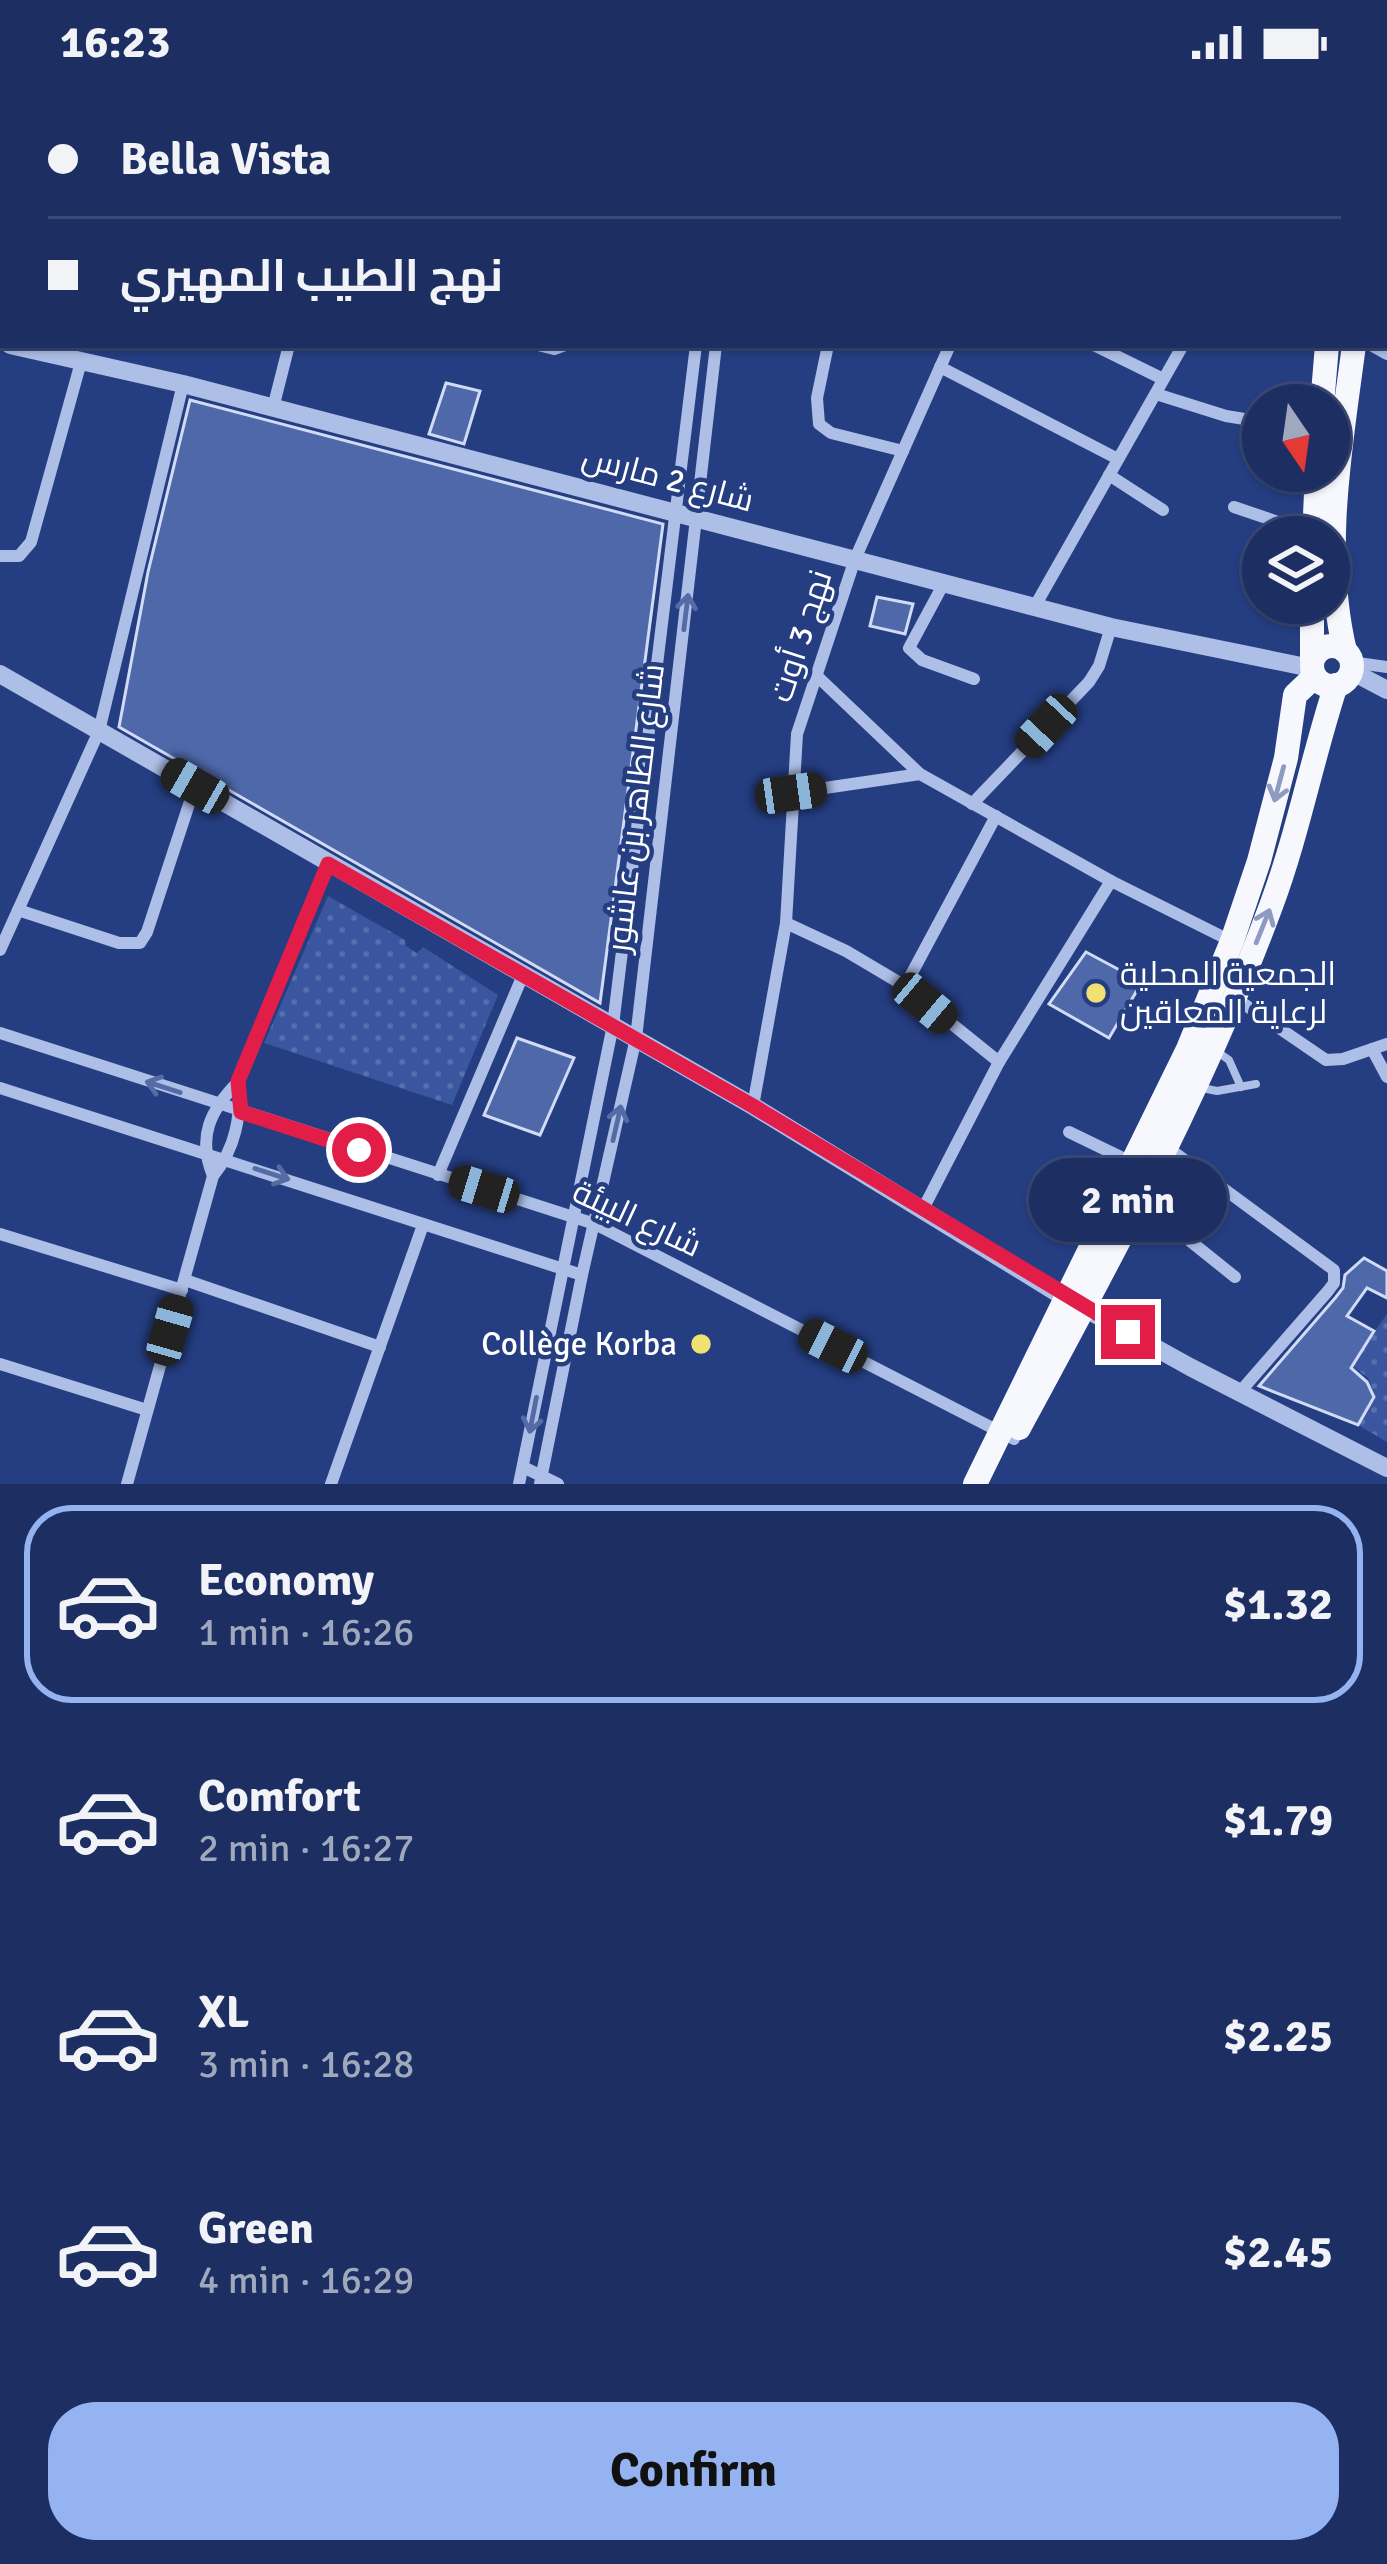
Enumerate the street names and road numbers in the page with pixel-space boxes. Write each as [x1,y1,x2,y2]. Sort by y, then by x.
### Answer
street label: شارع 2 مارس [578,436,758,523]
street label: نهج 3 أوت [759,564,843,708]
street label: شارع الطاهر بن عاشور [598,661,675,957]
street label: شارع البيئة [566,1171,708,1268]

